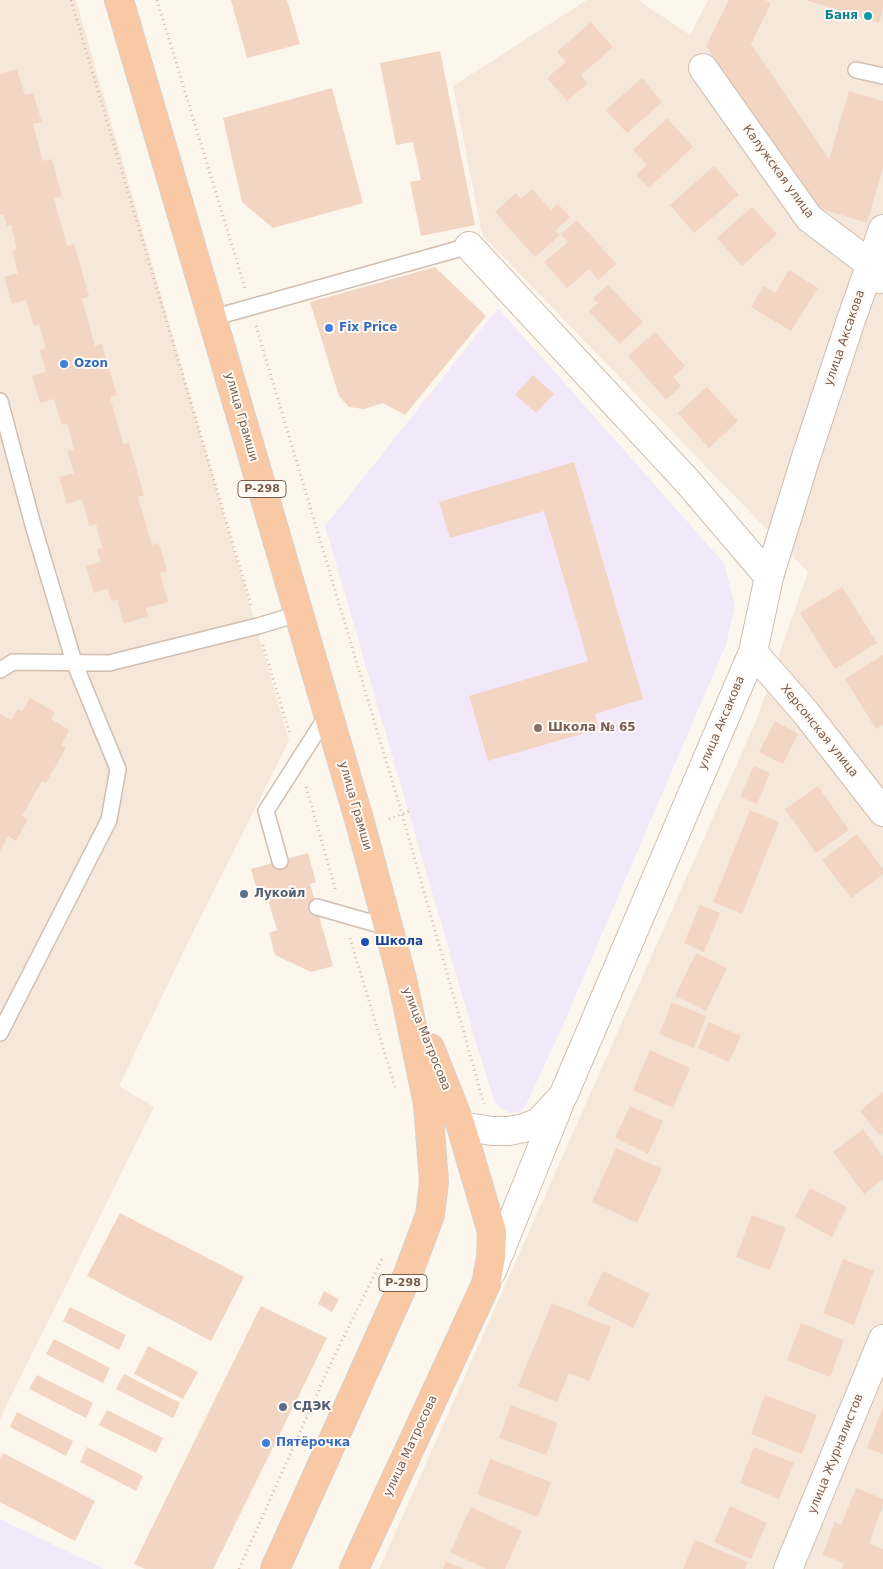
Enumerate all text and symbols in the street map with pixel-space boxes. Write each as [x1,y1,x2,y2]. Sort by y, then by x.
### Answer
place label: Баня [825,9,858,23]
marker: Баня [862,10,874,22]
street label: Калужская улица [739,123,817,221]
street label: улица Аксакова [822,288,868,388]
place label: Fix Price [339,321,397,335]
marker: Fix Price [323,322,335,334]
place label: Ozon [74,357,108,371]
marker: Ozon [58,358,70,370]
street label: улица Грамши [221,371,261,463]
road number: Р-298 [238,480,286,498]
street label: улица Аксакова [696,674,748,772]
street label: Херсонская улица [777,682,861,780]
place label: Школа № 65 [548,721,636,735]
marker: Школа № 65 [532,722,544,734]
street label: улица Грамши [335,760,375,852]
place label: Лукойл [254,887,305,901]
marker: Лукойл [238,888,250,900]
place label: Школа [375,935,423,949]
marker: Школа [359,936,371,948]
street label: улица Матросова [399,985,453,1093]
road number: Р-298 [379,1275,427,1292]
street label: улица Журналистов [805,1392,867,1516]
street label: улица Матросова [381,1393,441,1499]
place label: СДЭК [293,1400,331,1414]
marker: СДЭК [277,1401,289,1413]
place label: Пятёрочка [276,1436,350,1450]
marker: Пятёрочка [260,1437,272,1449]

